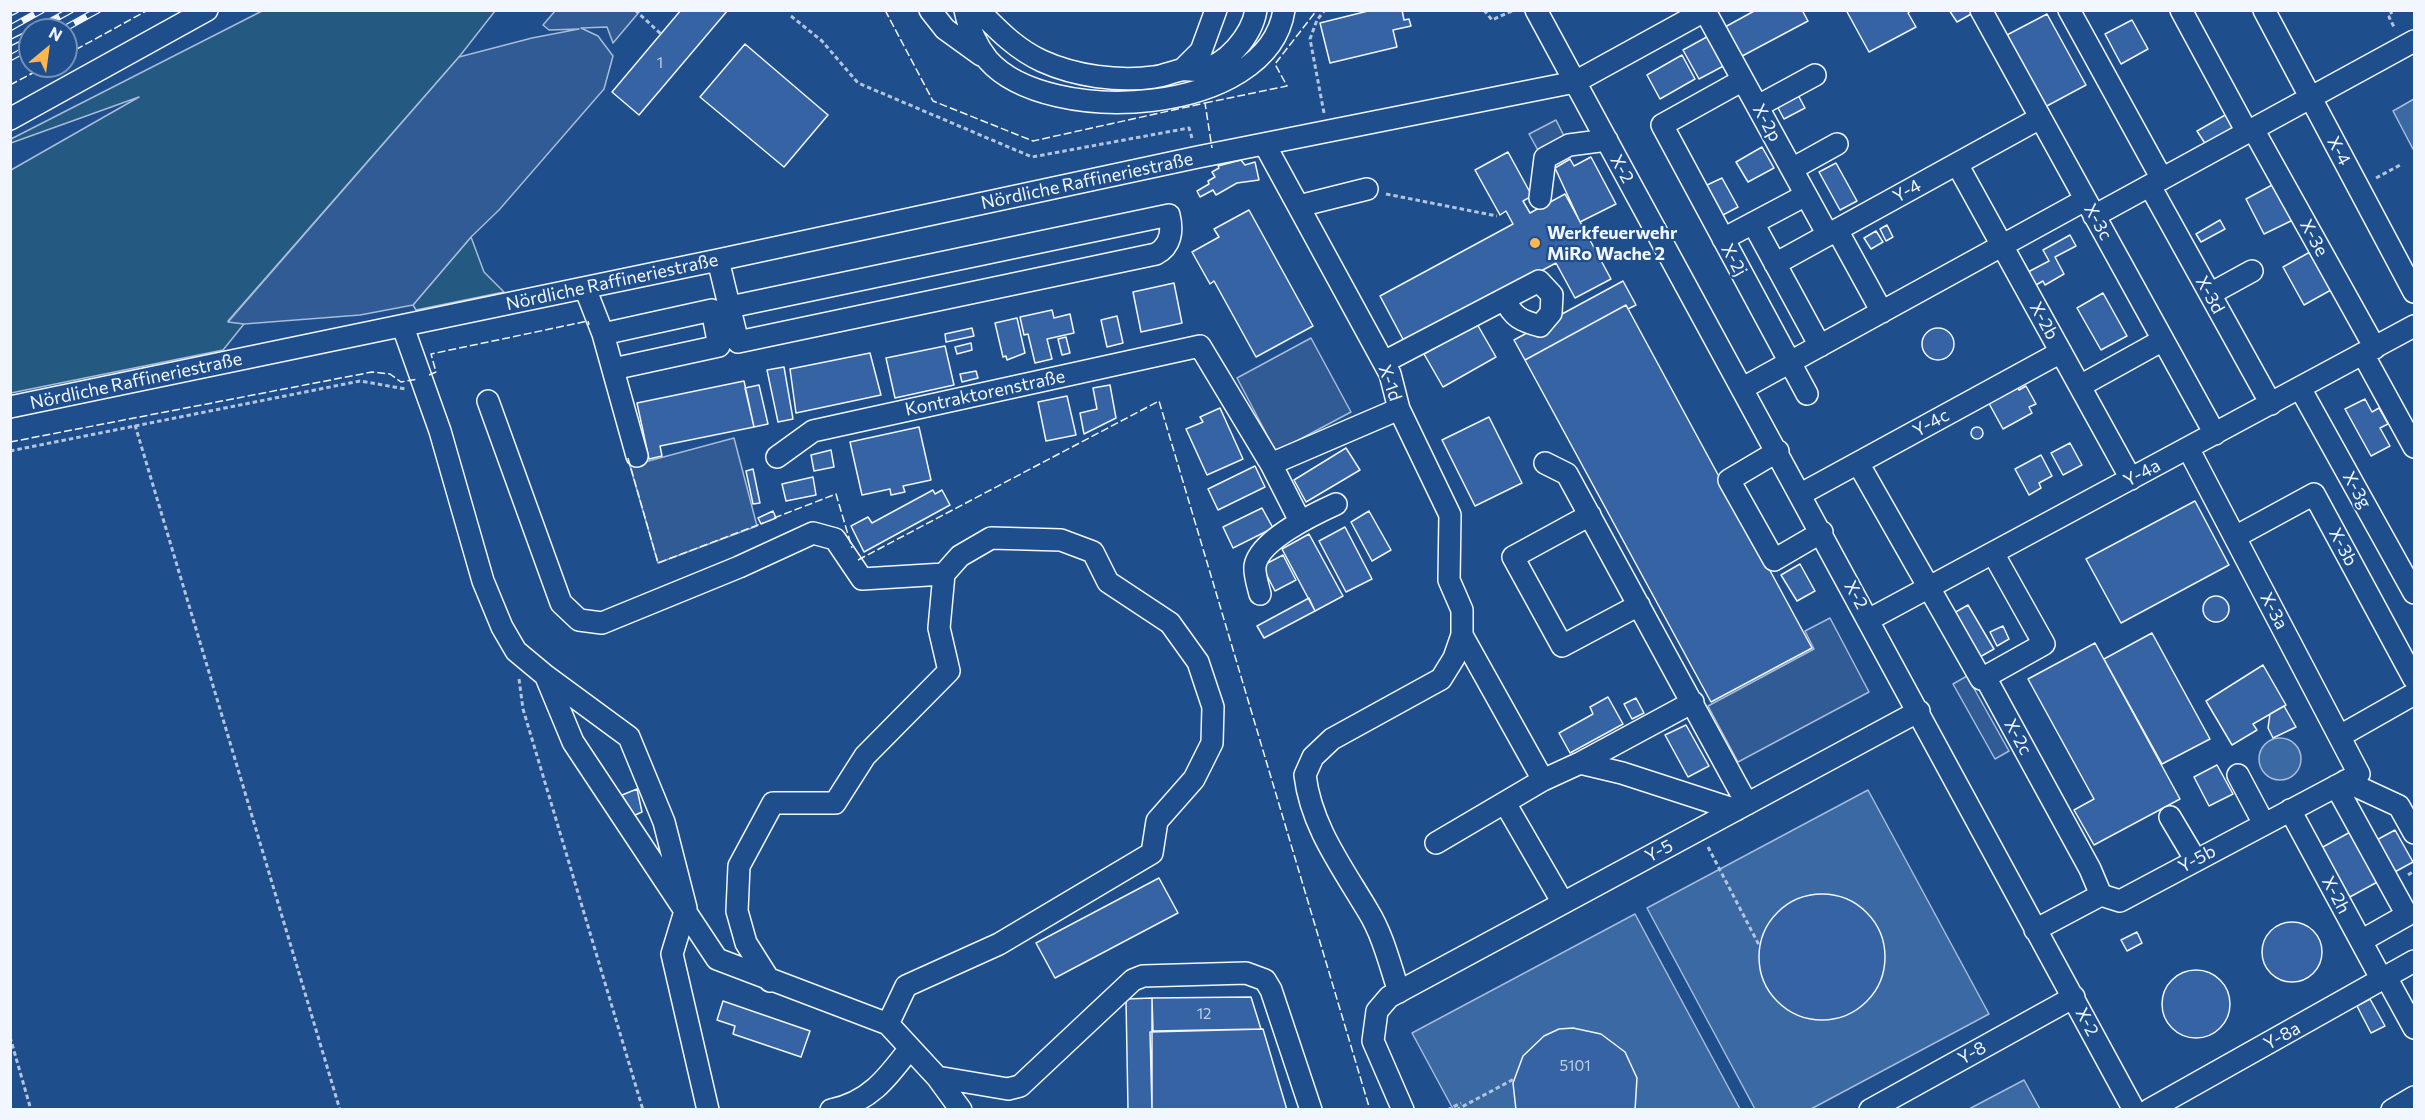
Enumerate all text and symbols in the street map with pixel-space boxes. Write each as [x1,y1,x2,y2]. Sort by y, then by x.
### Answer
north arrow [18,18,78,78]
text: N [46,22,66,45]
house number: 1 [657,54,663,72]
street label: X-2p [1748,100,1786,146]
street label: X-4 [2322,133,2356,169]
street label: Nördliche Raffineriestraße [979,148,1195,214]
street label: X-2 [1606,151,1638,187]
street label: Y-4 [1889,175,1925,207]
street label: X-3c [2079,200,2117,244]
street label: X-3e [2295,216,2333,260]
place label: Werkfeuerwehr MiRo Wache 2 [1547,222,1677,264]
marker: Werkfeuerwehr MiRo Wache 2 [1528,236,1542,250]
street label: X-2j [1716,240,1752,280]
street label: Nördliche Raffineriestraße [504,249,720,315]
street label: X-3d [2191,272,2229,318]
street label: X-2b [2025,298,2063,344]
street label: Nördliche Raffineriestraße [28,348,244,414]
street label: X-1d [1374,362,1406,404]
street label: Kontraktorenstraße [903,365,1067,421]
street label: Y-4c [1909,404,1953,442]
street label: Y-4a [2120,454,2164,492]
street label: X-3g [2338,468,2376,512]
street label: X-3b [2324,524,2362,570]
street label: X-2 [1840,577,1872,613]
street label: X-3a [2255,589,2293,633]
street label: X-2c [1999,715,2037,759]
street label: Y-5 [1641,835,1677,867]
street label: Y-5b [2175,840,2219,878]
street label: X-2h [2317,873,2355,917]
street label: X-2 [2071,1004,2103,1040]
house number: 12 [1197,1005,1211,1023]
street label: Y-8a [2260,1017,2304,1055]
street label: Y-8 [1954,1036,1990,1070]
house number: 5101 [1559,1057,1591,1075]

